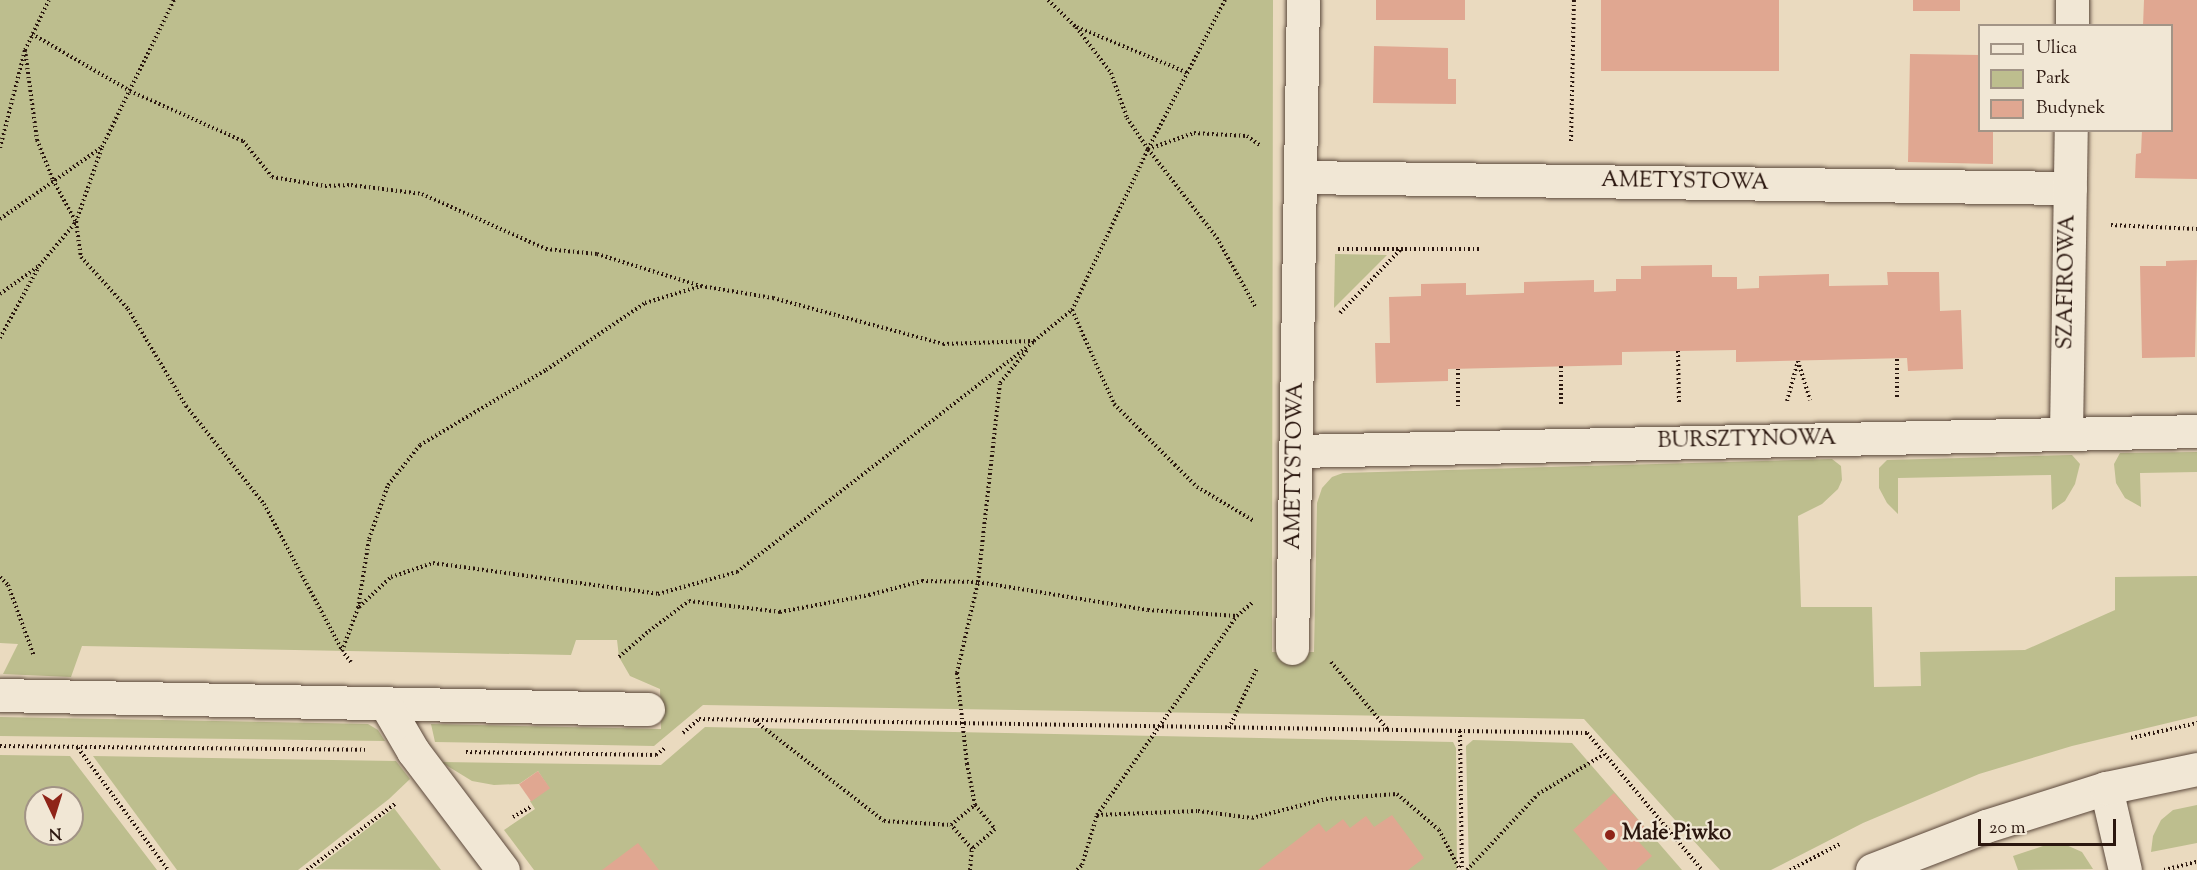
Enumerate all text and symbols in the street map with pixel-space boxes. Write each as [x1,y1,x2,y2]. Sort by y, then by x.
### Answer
legend [1978,24,2173,132]
text: Ulica [2036,36,2077,62]
text: Park [2036,66,2070,92]
text: Budynek [2036,96,2105,122]
street label: AMETYSTOWA [1601,168,1769,198]
street label: SZAFIROWA [2054,214,2082,350]
street label: AMETYSTOWA [1281,382,1311,550]
street label: BURSZTYNOWA [1657,426,1837,456]
north arrow [24,786,84,846]
scale bar [1981,807,2119,845]
text: 20 m [1989,816,2026,842]
text: N [48,821,62,844]
place label: Małe Piwko [1622,822,1731,848]
marker: Małe Piwko [1603,828,1617,842]

